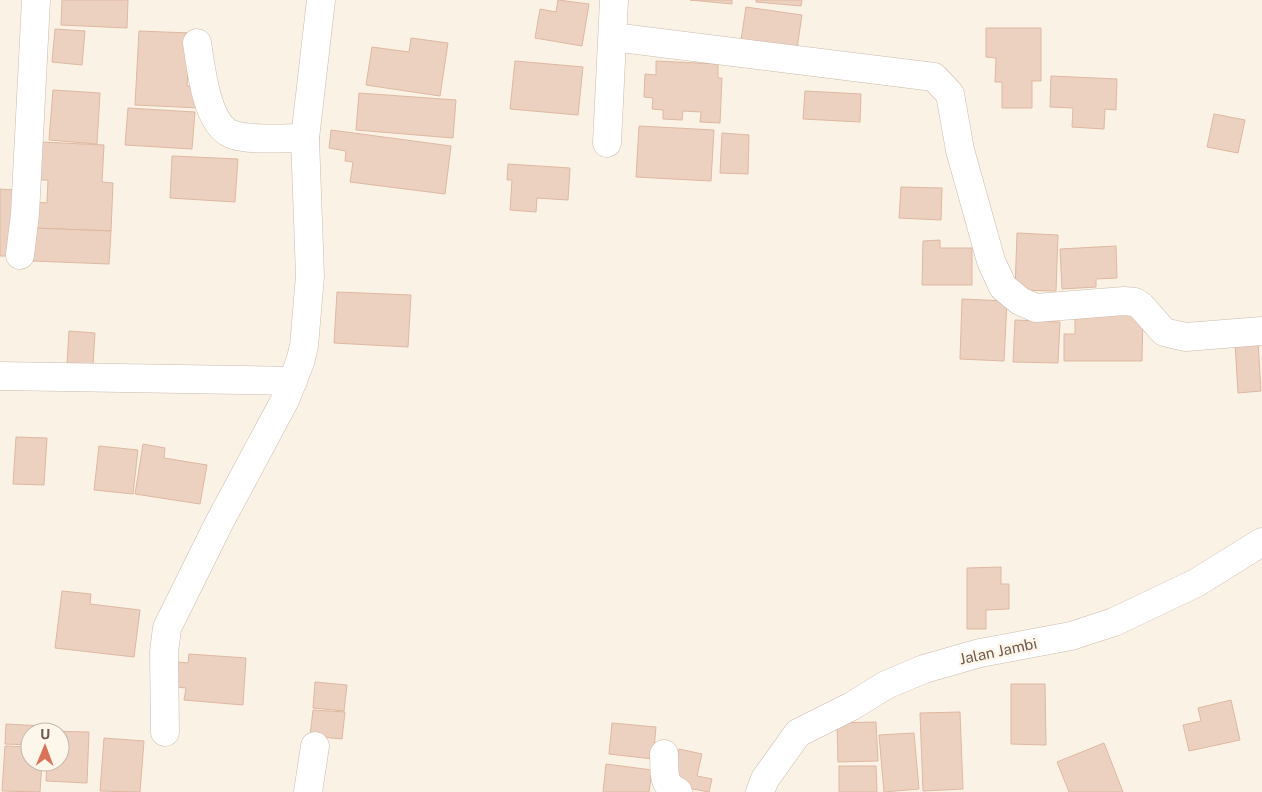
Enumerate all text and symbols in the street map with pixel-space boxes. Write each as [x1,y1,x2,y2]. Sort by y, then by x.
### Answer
street label: Jalan Jambi [958,634,1038,668]
north arrow [20,722,70,772]
text: U [40,726,50,742]

